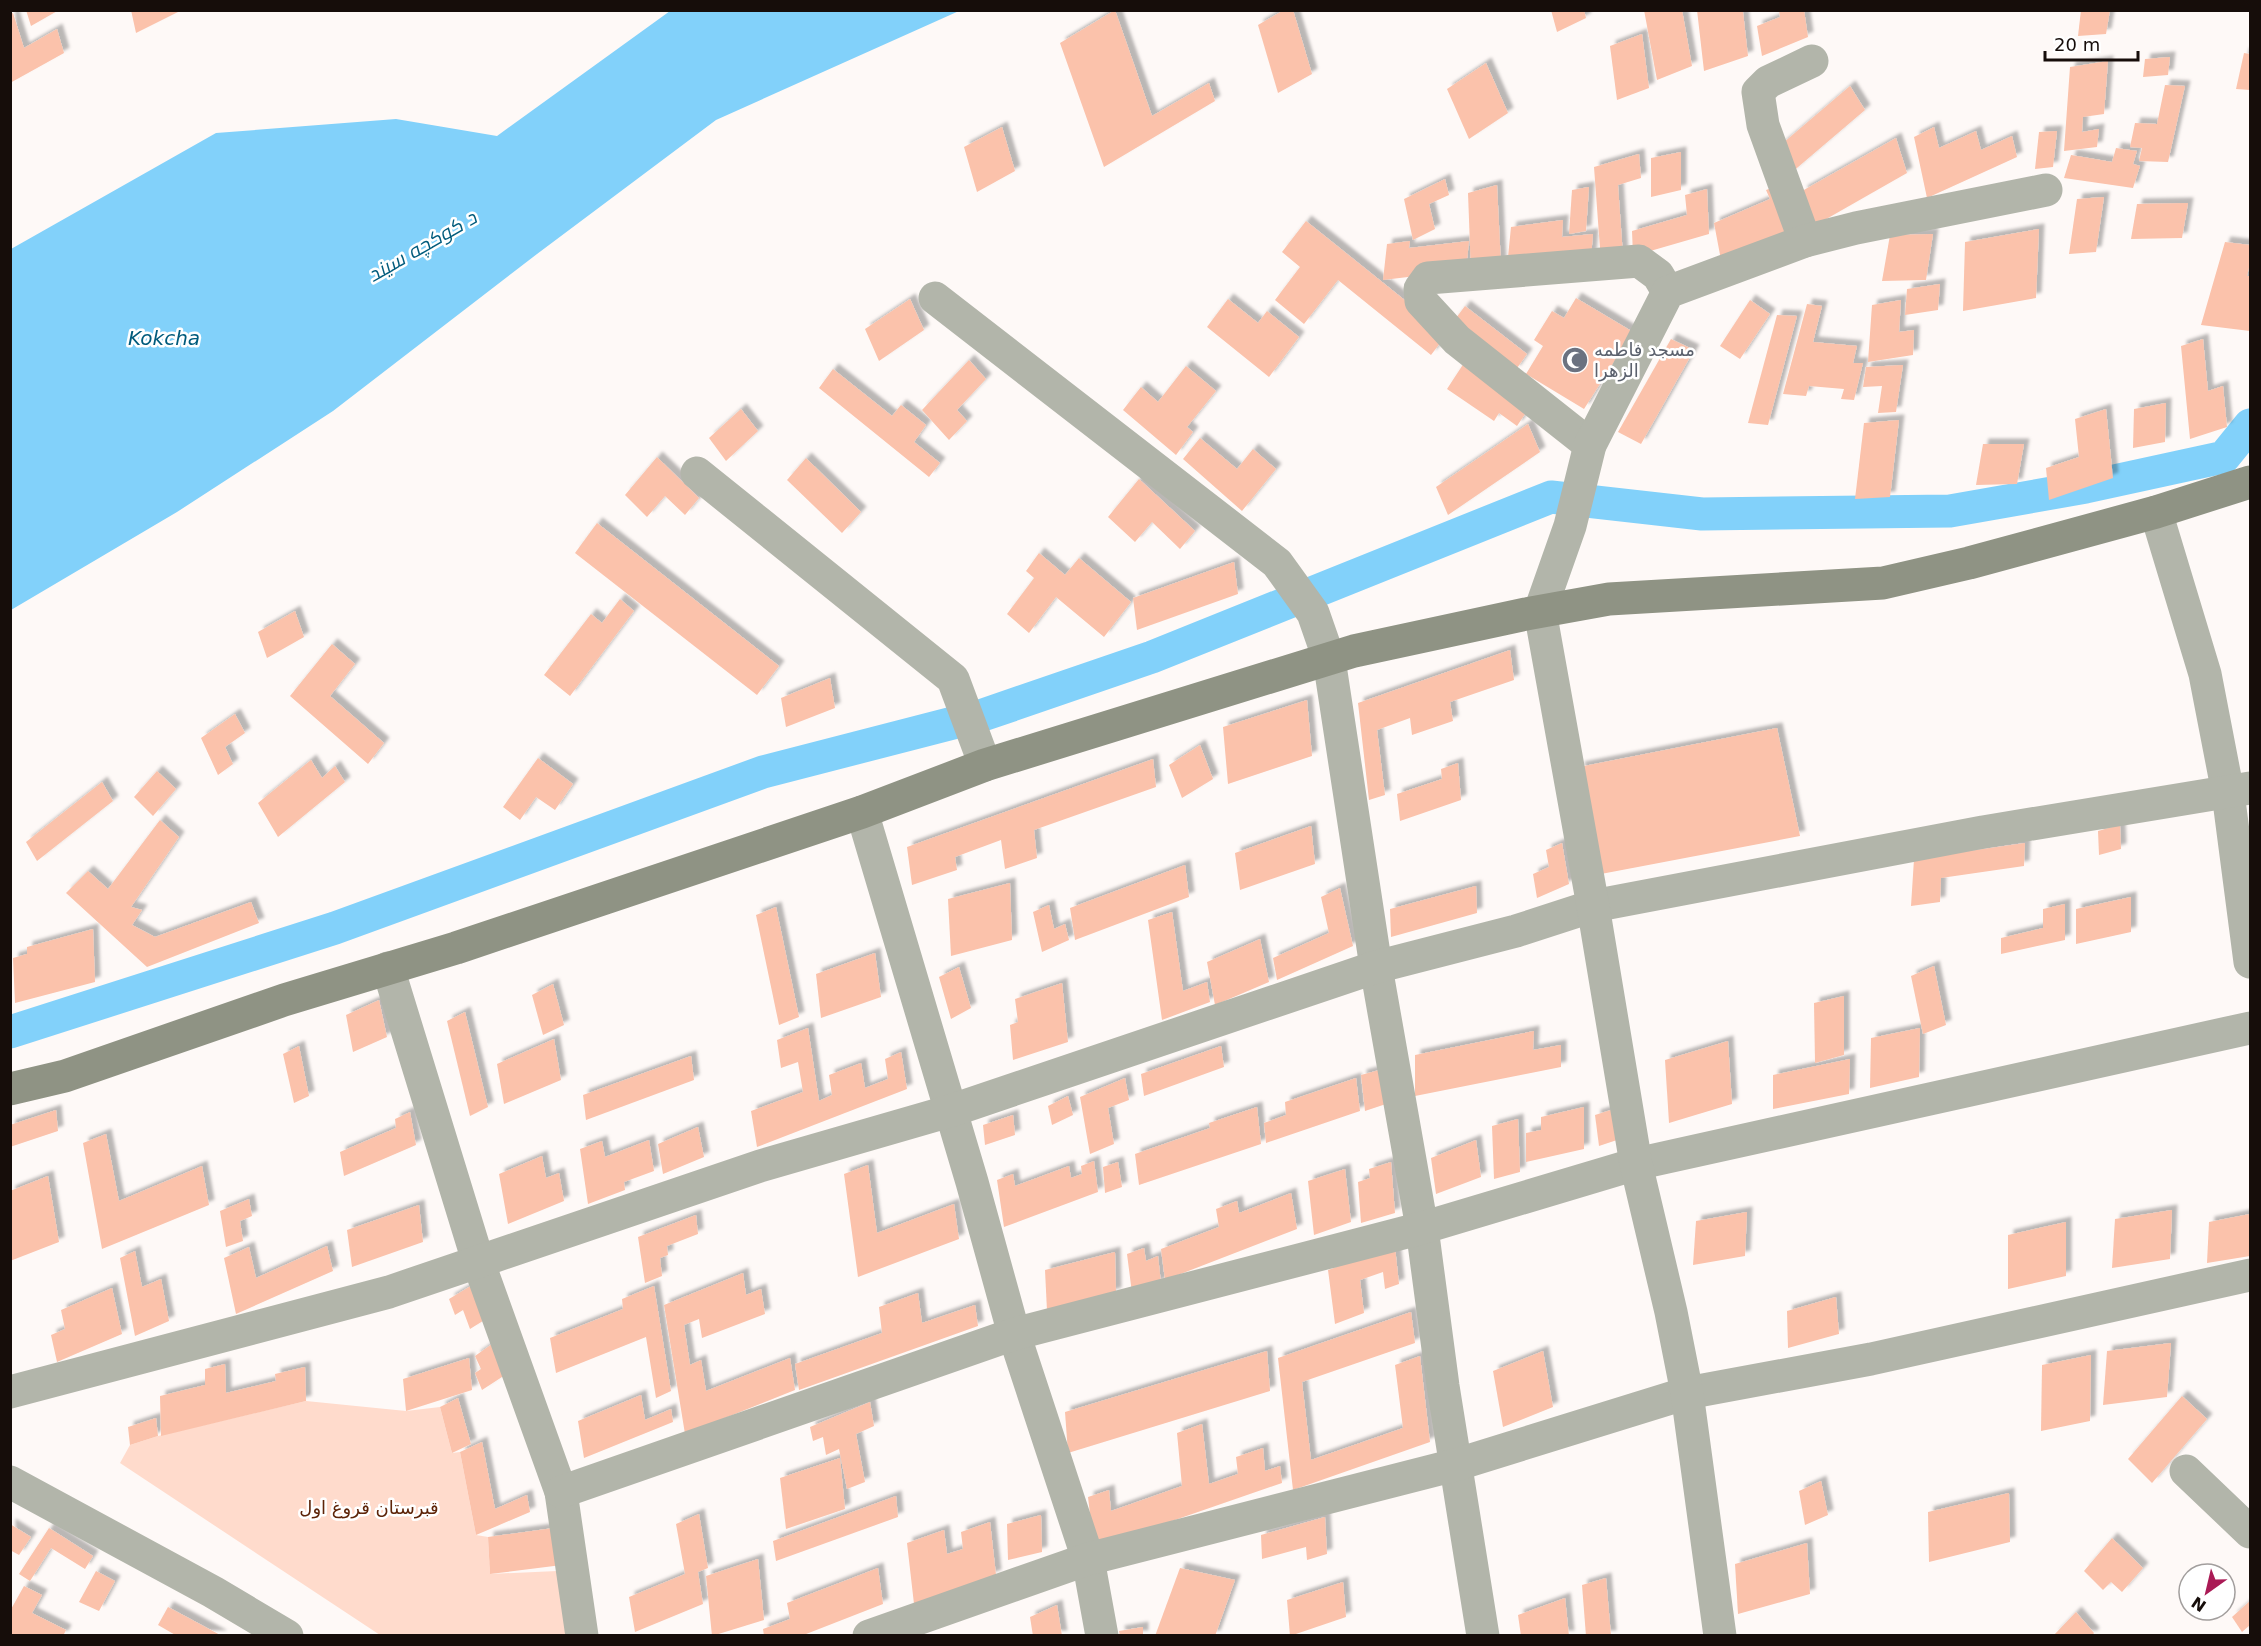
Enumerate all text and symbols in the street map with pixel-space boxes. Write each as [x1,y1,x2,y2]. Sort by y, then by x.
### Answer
scale bar [2045,24,2138,62]
text: 20 m [2054,34,2100,55]
water label: د کوکچه سیند [363,205,483,289]
water label: Kokcha [128,326,200,350]
place label: مسجد فاطمه الزهرا [1594,339,1695,382]
mosque icon: مسجد فاطمه الزهرا [1560,345,1590,375]
park label: قبرستان قروغ اول [299,1497,439,1519]
north arrow [2177,1562,2237,1622]
text: N [2188,1592,2210,1616]

